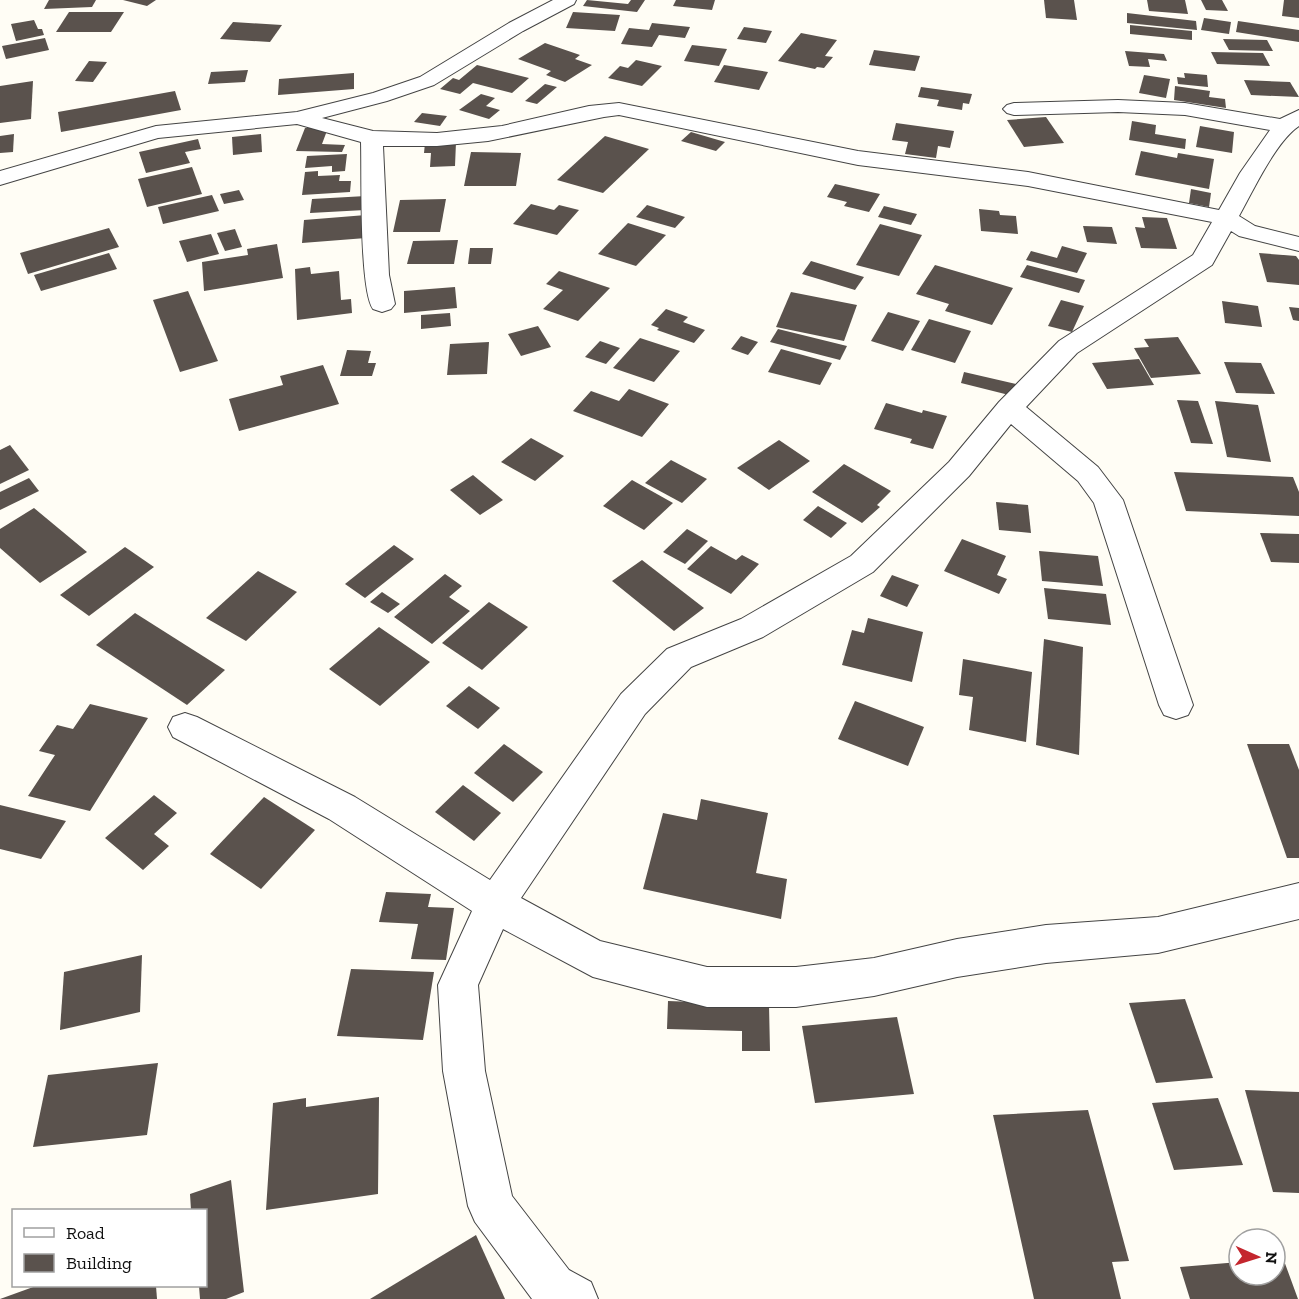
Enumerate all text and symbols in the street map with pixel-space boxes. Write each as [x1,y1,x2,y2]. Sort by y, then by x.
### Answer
legend [12,1209,207,1287]
text: Road [66,1222,105,1244]
north arrow [1227,1227,1287,1287]
text: N [1262,1251,1281,1264]
text: Building [66,1252,132,1274]

